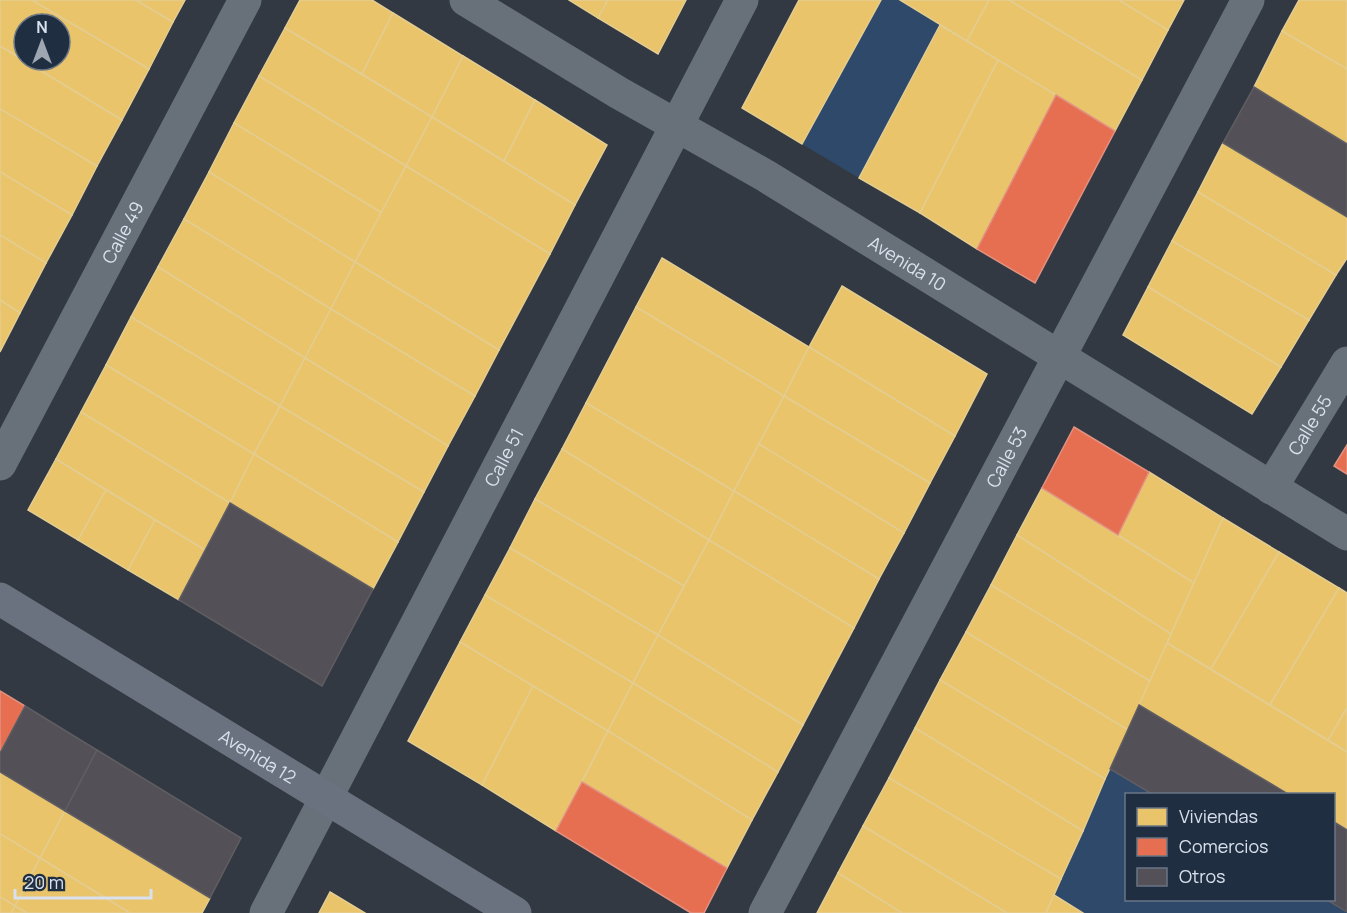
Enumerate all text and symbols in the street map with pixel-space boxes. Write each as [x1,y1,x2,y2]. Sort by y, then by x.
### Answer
north arrow [12,12,72,72]
text: N [36,16,48,38]
street label: Calle 49 [96,197,149,268]
street label: Avenida 10 [864,230,951,296]
street label: Calle 55 [1282,390,1337,459]
street label: Calle 53 [980,422,1032,492]
street label: Calle 51 [478,424,529,491]
street label: Avenida 12 [215,724,301,789]
legend [1125,793,1335,901]
text: Viviendas [1179,804,1258,828]
text: Comercios [1179,834,1268,858]
scale bar [15,862,152,900]
text: Otros [1179,864,1226,888]
text: 20 m [24,870,64,894]

